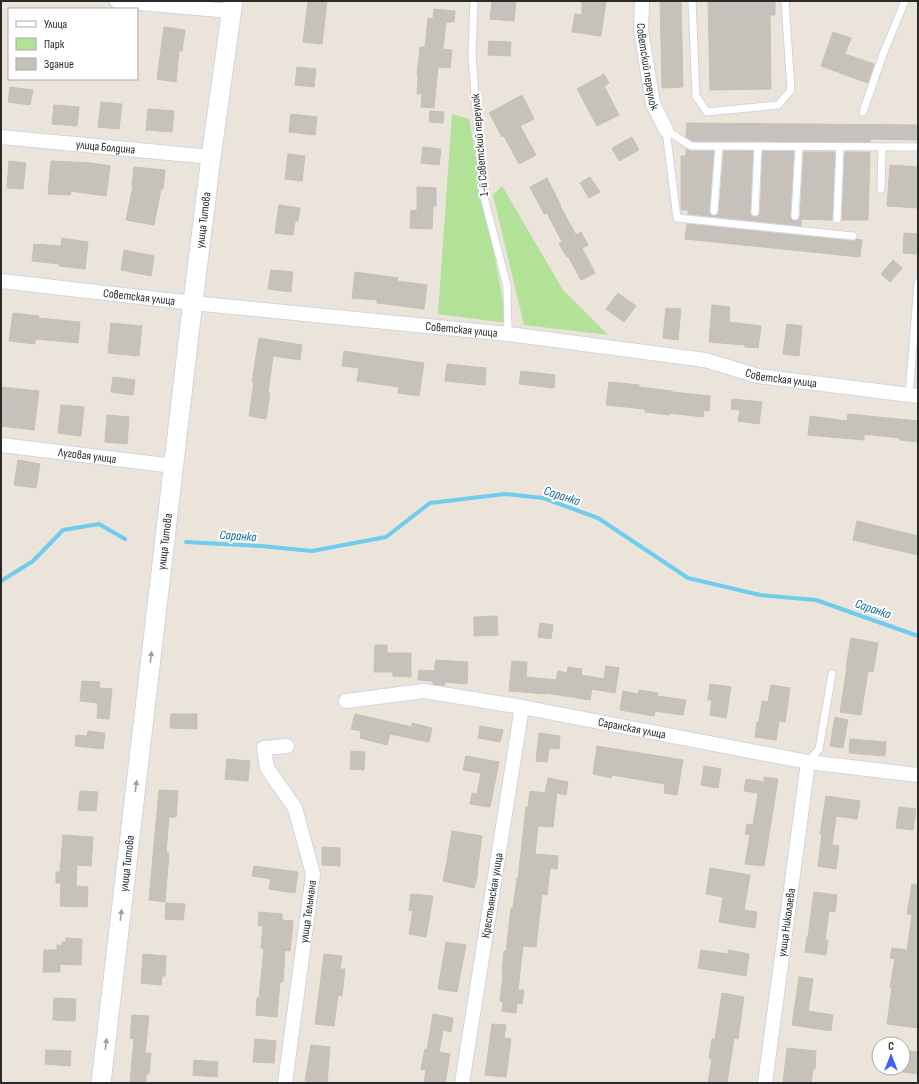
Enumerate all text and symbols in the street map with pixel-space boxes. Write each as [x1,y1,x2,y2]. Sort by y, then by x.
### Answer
legend [8,8,138,80]
text: Улица [44,17,68,32]
street label: Советский переулок [633,23,663,113]
text: Парк [44,37,65,52]
text: Здание [44,57,74,72]
street label: 1-й Советский переулок [468,93,492,197]
street label: улица Болдина [75,137,136,157]
street label: улица Титова [192,191,214,249]
street label: Советская улица [102,285,176,308]
street label: Советская улица [425,318,499,340]
street label: Советская улица [743,365,818,391]
street label: Луговая улица [56,444,118,467]
water label: Саранка [542,483,583,510]
street label: улица Титова [154,512,175,571]
water label: Саранка [219,527,258,545]
water label: Саранка [853,595,894,623]
one-way arrow [148,651,155,663]
street label: Саранская улица [597,714,668,742]
one-way arrow [133,780,139,792]
street label: улица Титова [116,834,138,893]
street label: Крестьянская улица [478,851,506,939]
street label: улица Тельмана [296,879,320,944]
street label: улица Николаева [774,887,799,958]
one-way arrow [118,909,124,921]
north arrow [871,1036,911,1076]
one-way arrow [103,1038,109,1050]
text: С [888,1040,894,1053]

